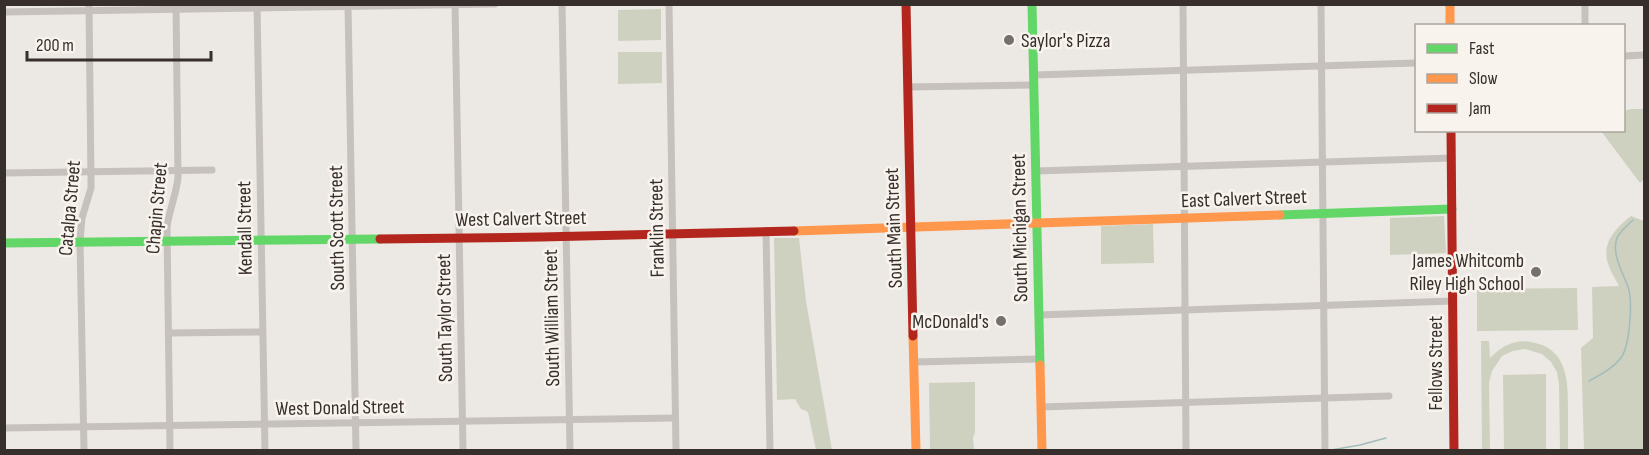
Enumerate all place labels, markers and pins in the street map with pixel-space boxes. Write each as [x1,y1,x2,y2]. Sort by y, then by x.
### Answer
place label: Saylor's Pizza [1021,29,1110,53]
marker: Saylor's Pizza [1002,33,1016,47]
place label: James Whitcomb Riley High School [1409,249,1524,296]
marker: James Whitcomb Riley High School [1529,265,1543,279]
place label: McDonald's [912,310,989,334]
marker: McDonald's [994,314,1008,328]

